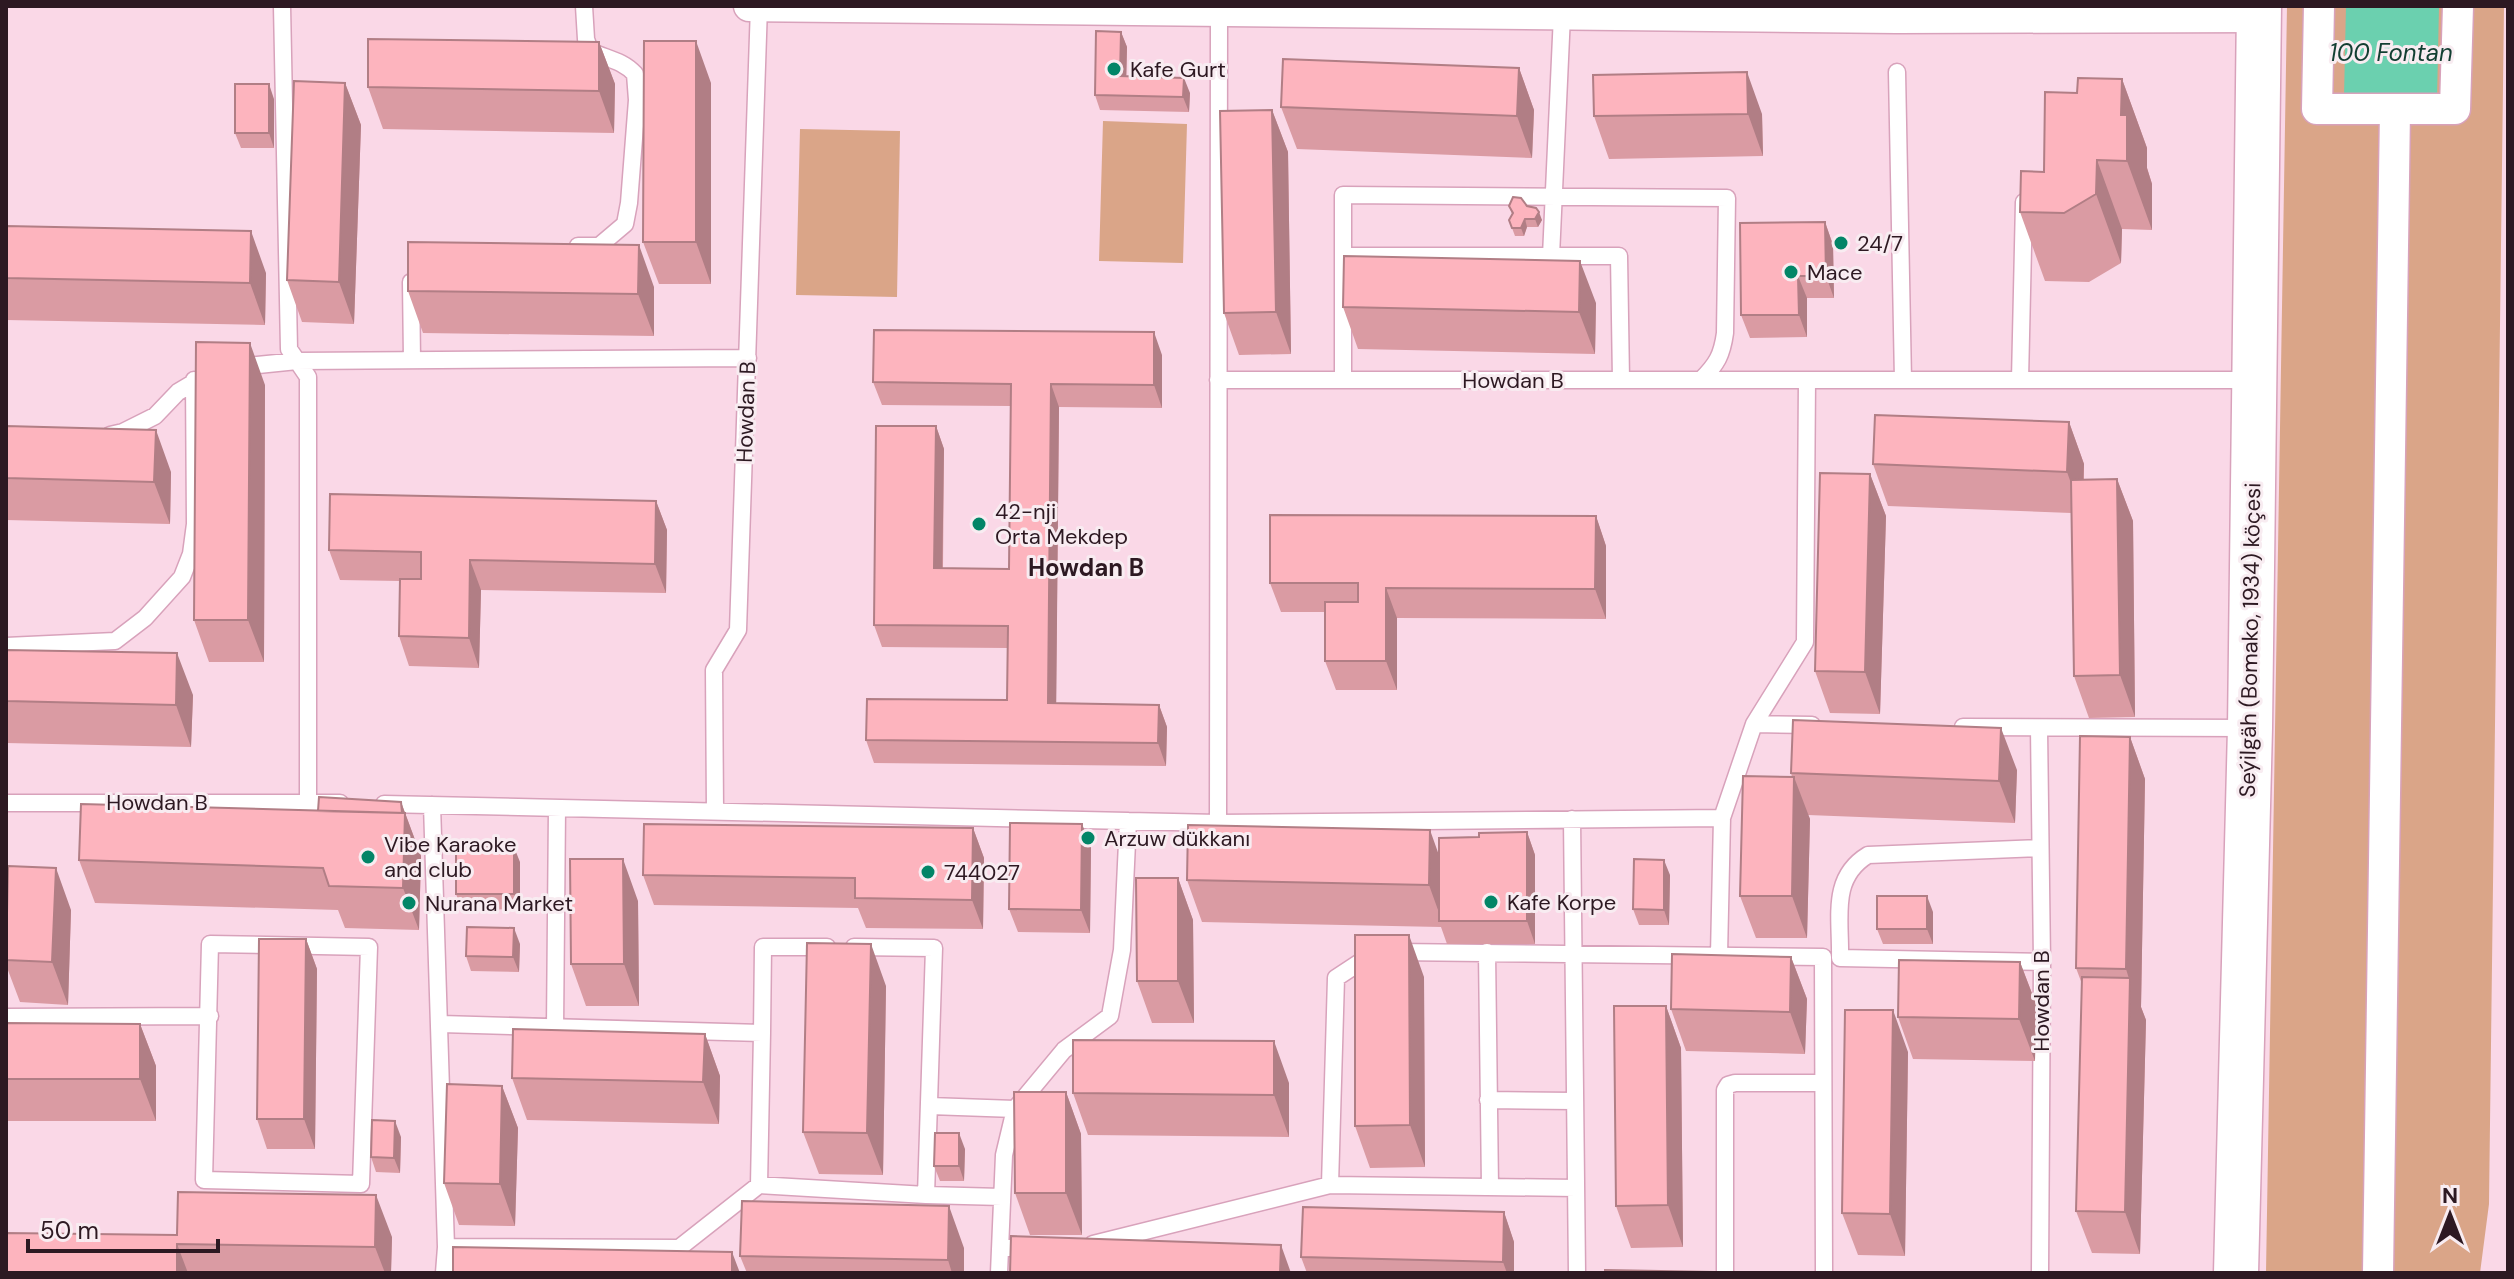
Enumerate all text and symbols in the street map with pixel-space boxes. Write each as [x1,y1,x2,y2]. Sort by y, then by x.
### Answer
water label: 100 Fontan [2329,37,2453,68]
place label: Kafe Gurt [1130,55,1226,84]
marker: Kafe Gurt [1105,60,1123,78]
place label: 24/7 [1857,229,1903,258]
marker: 24/7 [1832,234,1850,252]
place label: Mace [1807,258,1863,287]
marker: Mace [1782,263,1800,281]
street label: Howdan B [730,361,762,463]
street label: Howdan B [1462,366,1564,395]
street label: Seýilgäh (Bomako, 1934) köçesi [2233,482,2267,798]
place label: 42-nji Orta Mekdep [995,497,1128,551]
marker: 42-nji Orta Mekdep [970,515,988,533]
district label: Howdan B [1028,552,1144,583]
street label: Howdan B [106,788,208,817]
place label: Arzuw dükkanı [1104,824,1250,853]
marker: Arzuw dükkanı [1079,829,1097,847]
place label: Vibe Karaoke and club [384,830,516,884]
marker: Vibe Karaoke and club [359,848,377,866]
place label: 744027 [944,858,1020,887]
marker: 744027 [919,863,937,881]
place label: Kafe Korpe [1507,888,1616,917]
place label: Nurana Market [425,889,573,918]
marker: Kafe Korpe [1482,893,1500,911]
marker: Nurana Market [400,894,418,912]
street label: Howdan B [2027,950,2056,1052]
north arrow [2410,1175,2490,1255]
text: N [2442,1181,2458,1210]
scale bar [28,1203,218,1253]
text: 50 m [40,1215,99,1246]

